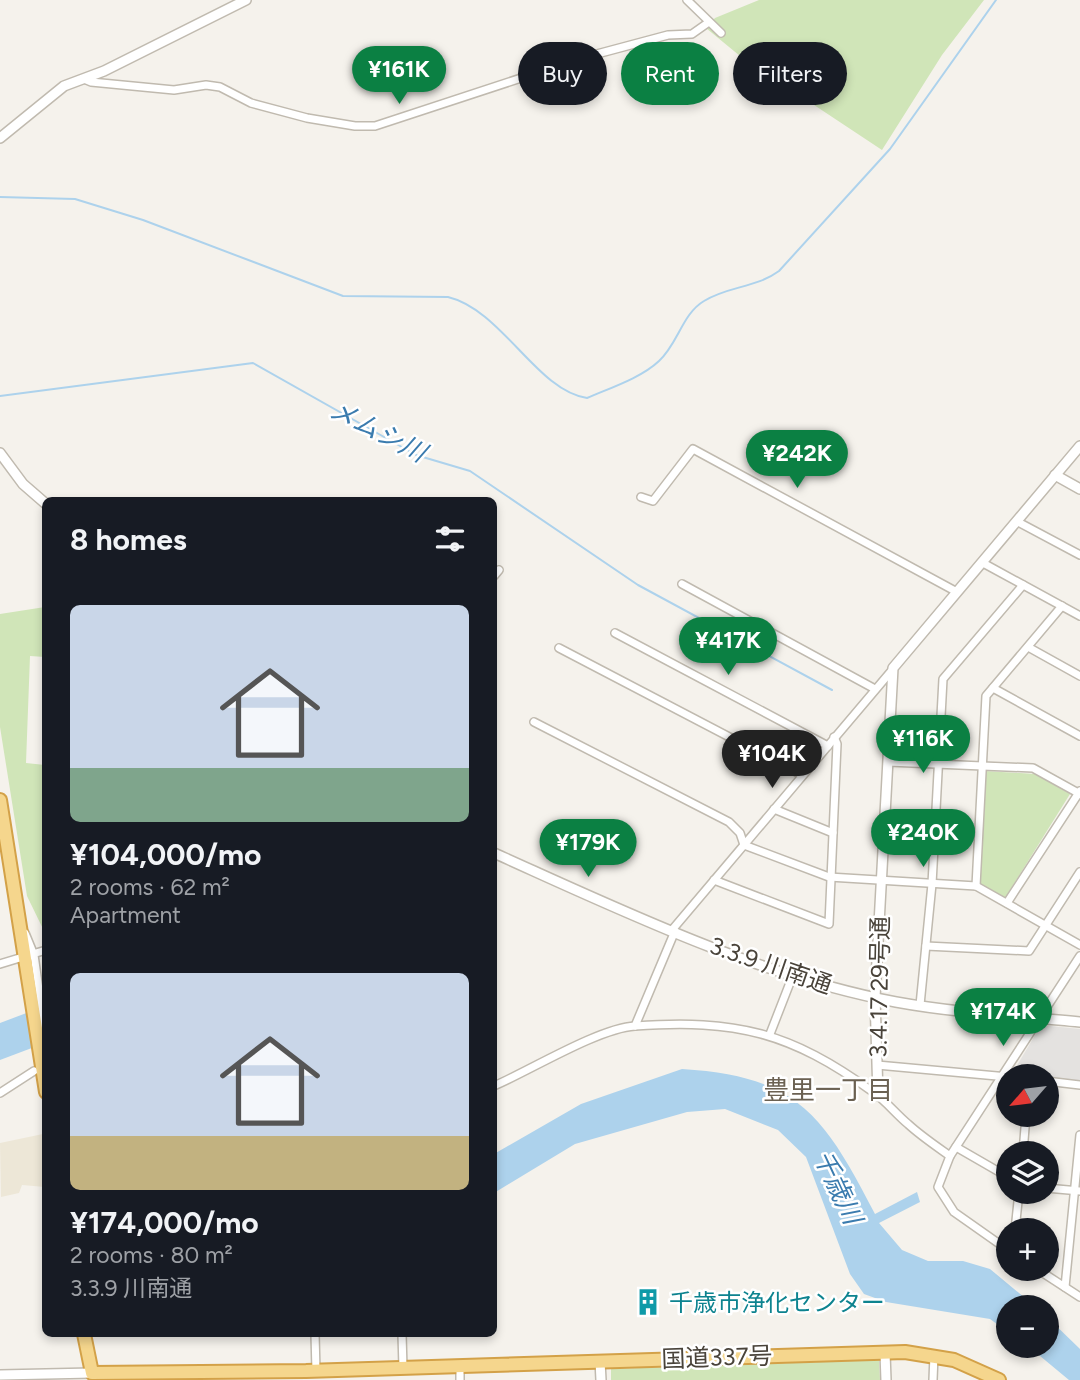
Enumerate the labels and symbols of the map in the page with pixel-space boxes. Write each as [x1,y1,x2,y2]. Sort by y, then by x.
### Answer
pin: ¥161K [350,46,448,106]
water label: メムシ川 [324,393,434,470]
pin: ¥242K [748,430,846,490]
pin: ¥417K [679,618,777,677]
pin: ¥116K [874,716,972,775]
pin: ¥104K [723,730,821,790]
pin: ¥240K [874,810,972,869]
pin: ¥179K [539,820,637,879]
street label: 3.4.17 29号通 [863,916,895,1058]
street label: 3.3.9 川南通 [706,931,836,999]
pin: ¥174K [954,988,1052,1048]
north arrow [996,1064,1059,1127]
district label: 豊里一丁目 [763,1074,893,1106]
water label: 千歳川 [807,1145,870,1232]
building icon: 千歳市浄化センター [633,1287,663,1317]
place label: 千歳市浄化センター [669,1288,885,1317]
street label: 国道337号 [661,1341,773,1373]

